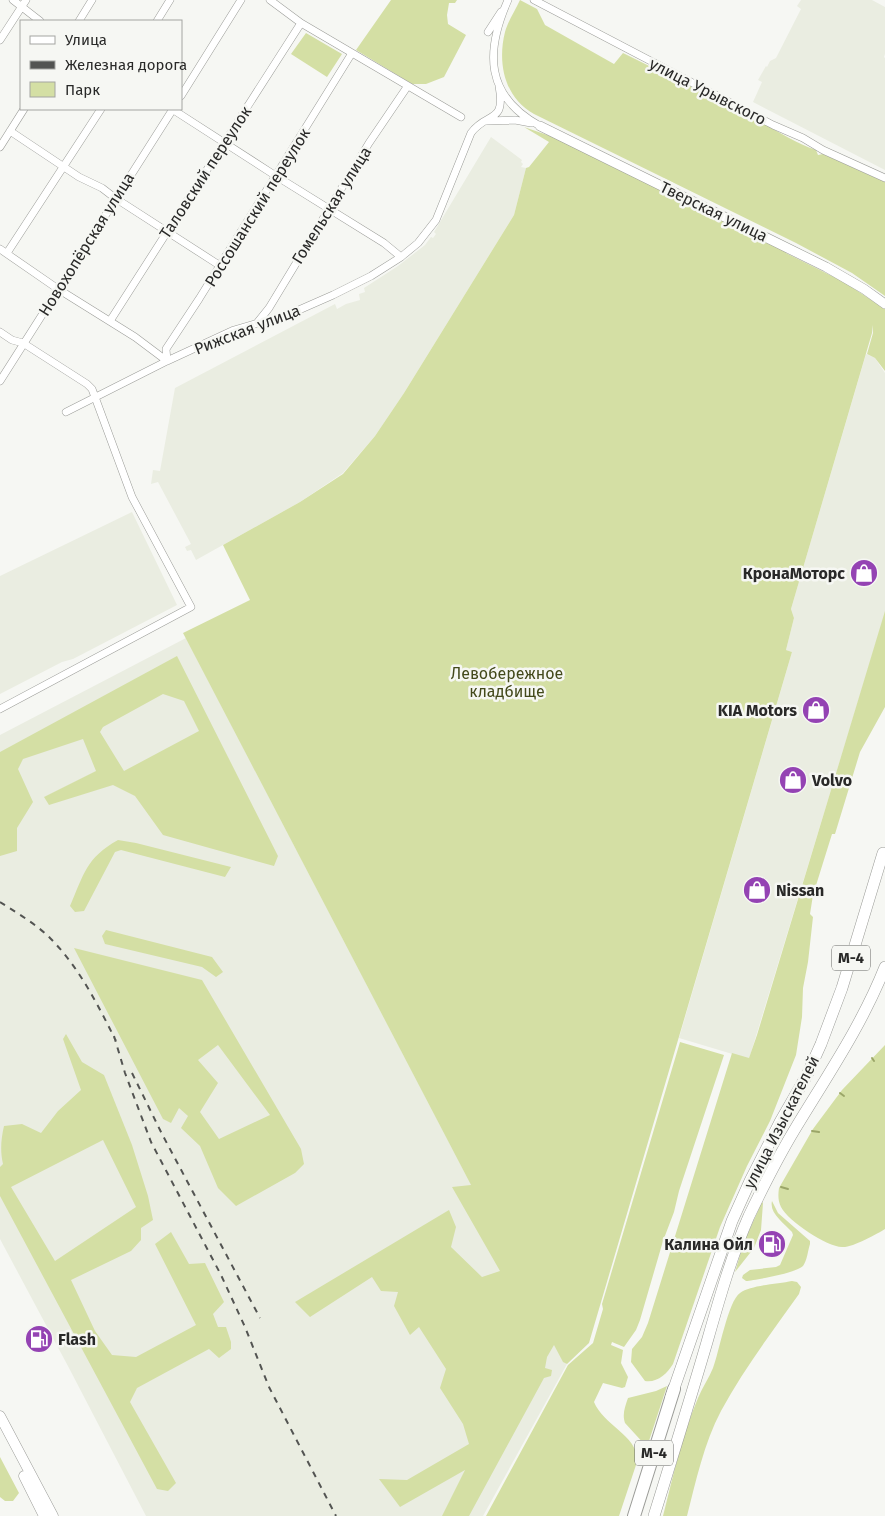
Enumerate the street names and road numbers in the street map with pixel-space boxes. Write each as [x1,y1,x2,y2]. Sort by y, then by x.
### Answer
street label: улица Урывского [646,54,769,129]
street label: Таловский переулок [156,102,256,242]
street label: Россошанский переулок [201,124,314,290]
street label: Гомельская улица [288,143,375,267]
street label: Новохопёрская улица [35,169,138,319]
street label: Тверская улица [657,177,771,246]
street label: Рижская улица [192,301,303,358]
road number: М-4 [832,946,870,970]
street label: улица Изыскателей [740,1053,823,1192]
road number: М-4 [635,1440,673,1466]

